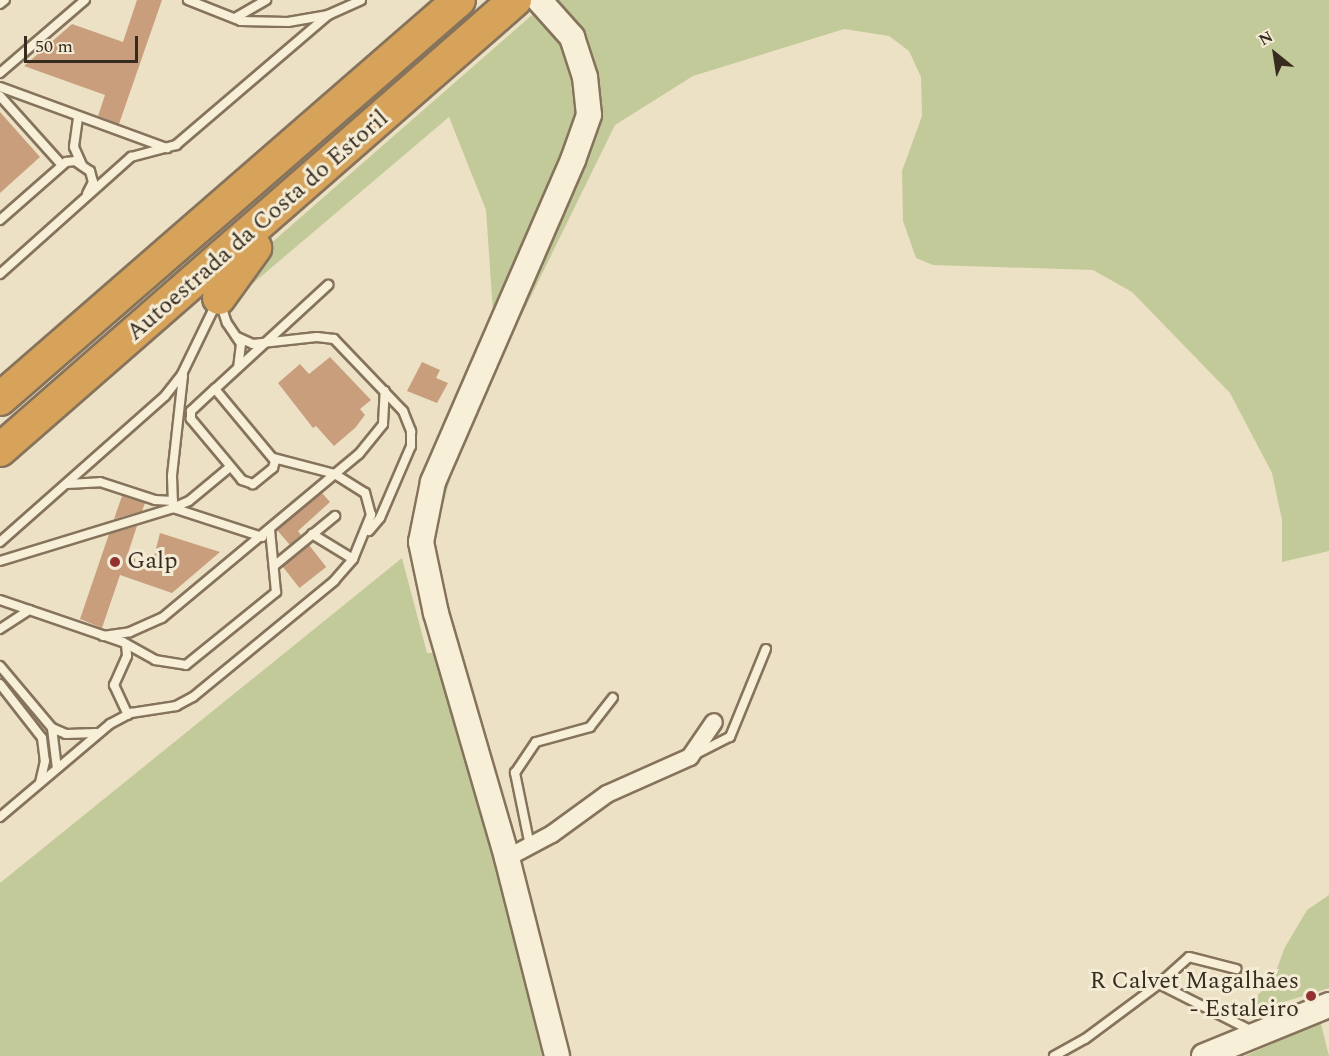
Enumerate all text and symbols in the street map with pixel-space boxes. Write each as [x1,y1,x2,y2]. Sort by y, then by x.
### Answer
scale bar [27,24,141,62]
north arrow [1245,24,1305,84]
text: N [1254,25,1278,52]
text: 50 m [35,33,73,60]
street label: Autoestrada da Costa do Estoril [121,104,395,348]
place label: Galp [127,548,178,576]
marker: Galp [108,555,122,569]
place label: R Calvet Magalhães - Estaleiro [1090,968,1299,1024]
marker: R Calvet Magalhães - Estaleiro [1304,989,1318,1003]

